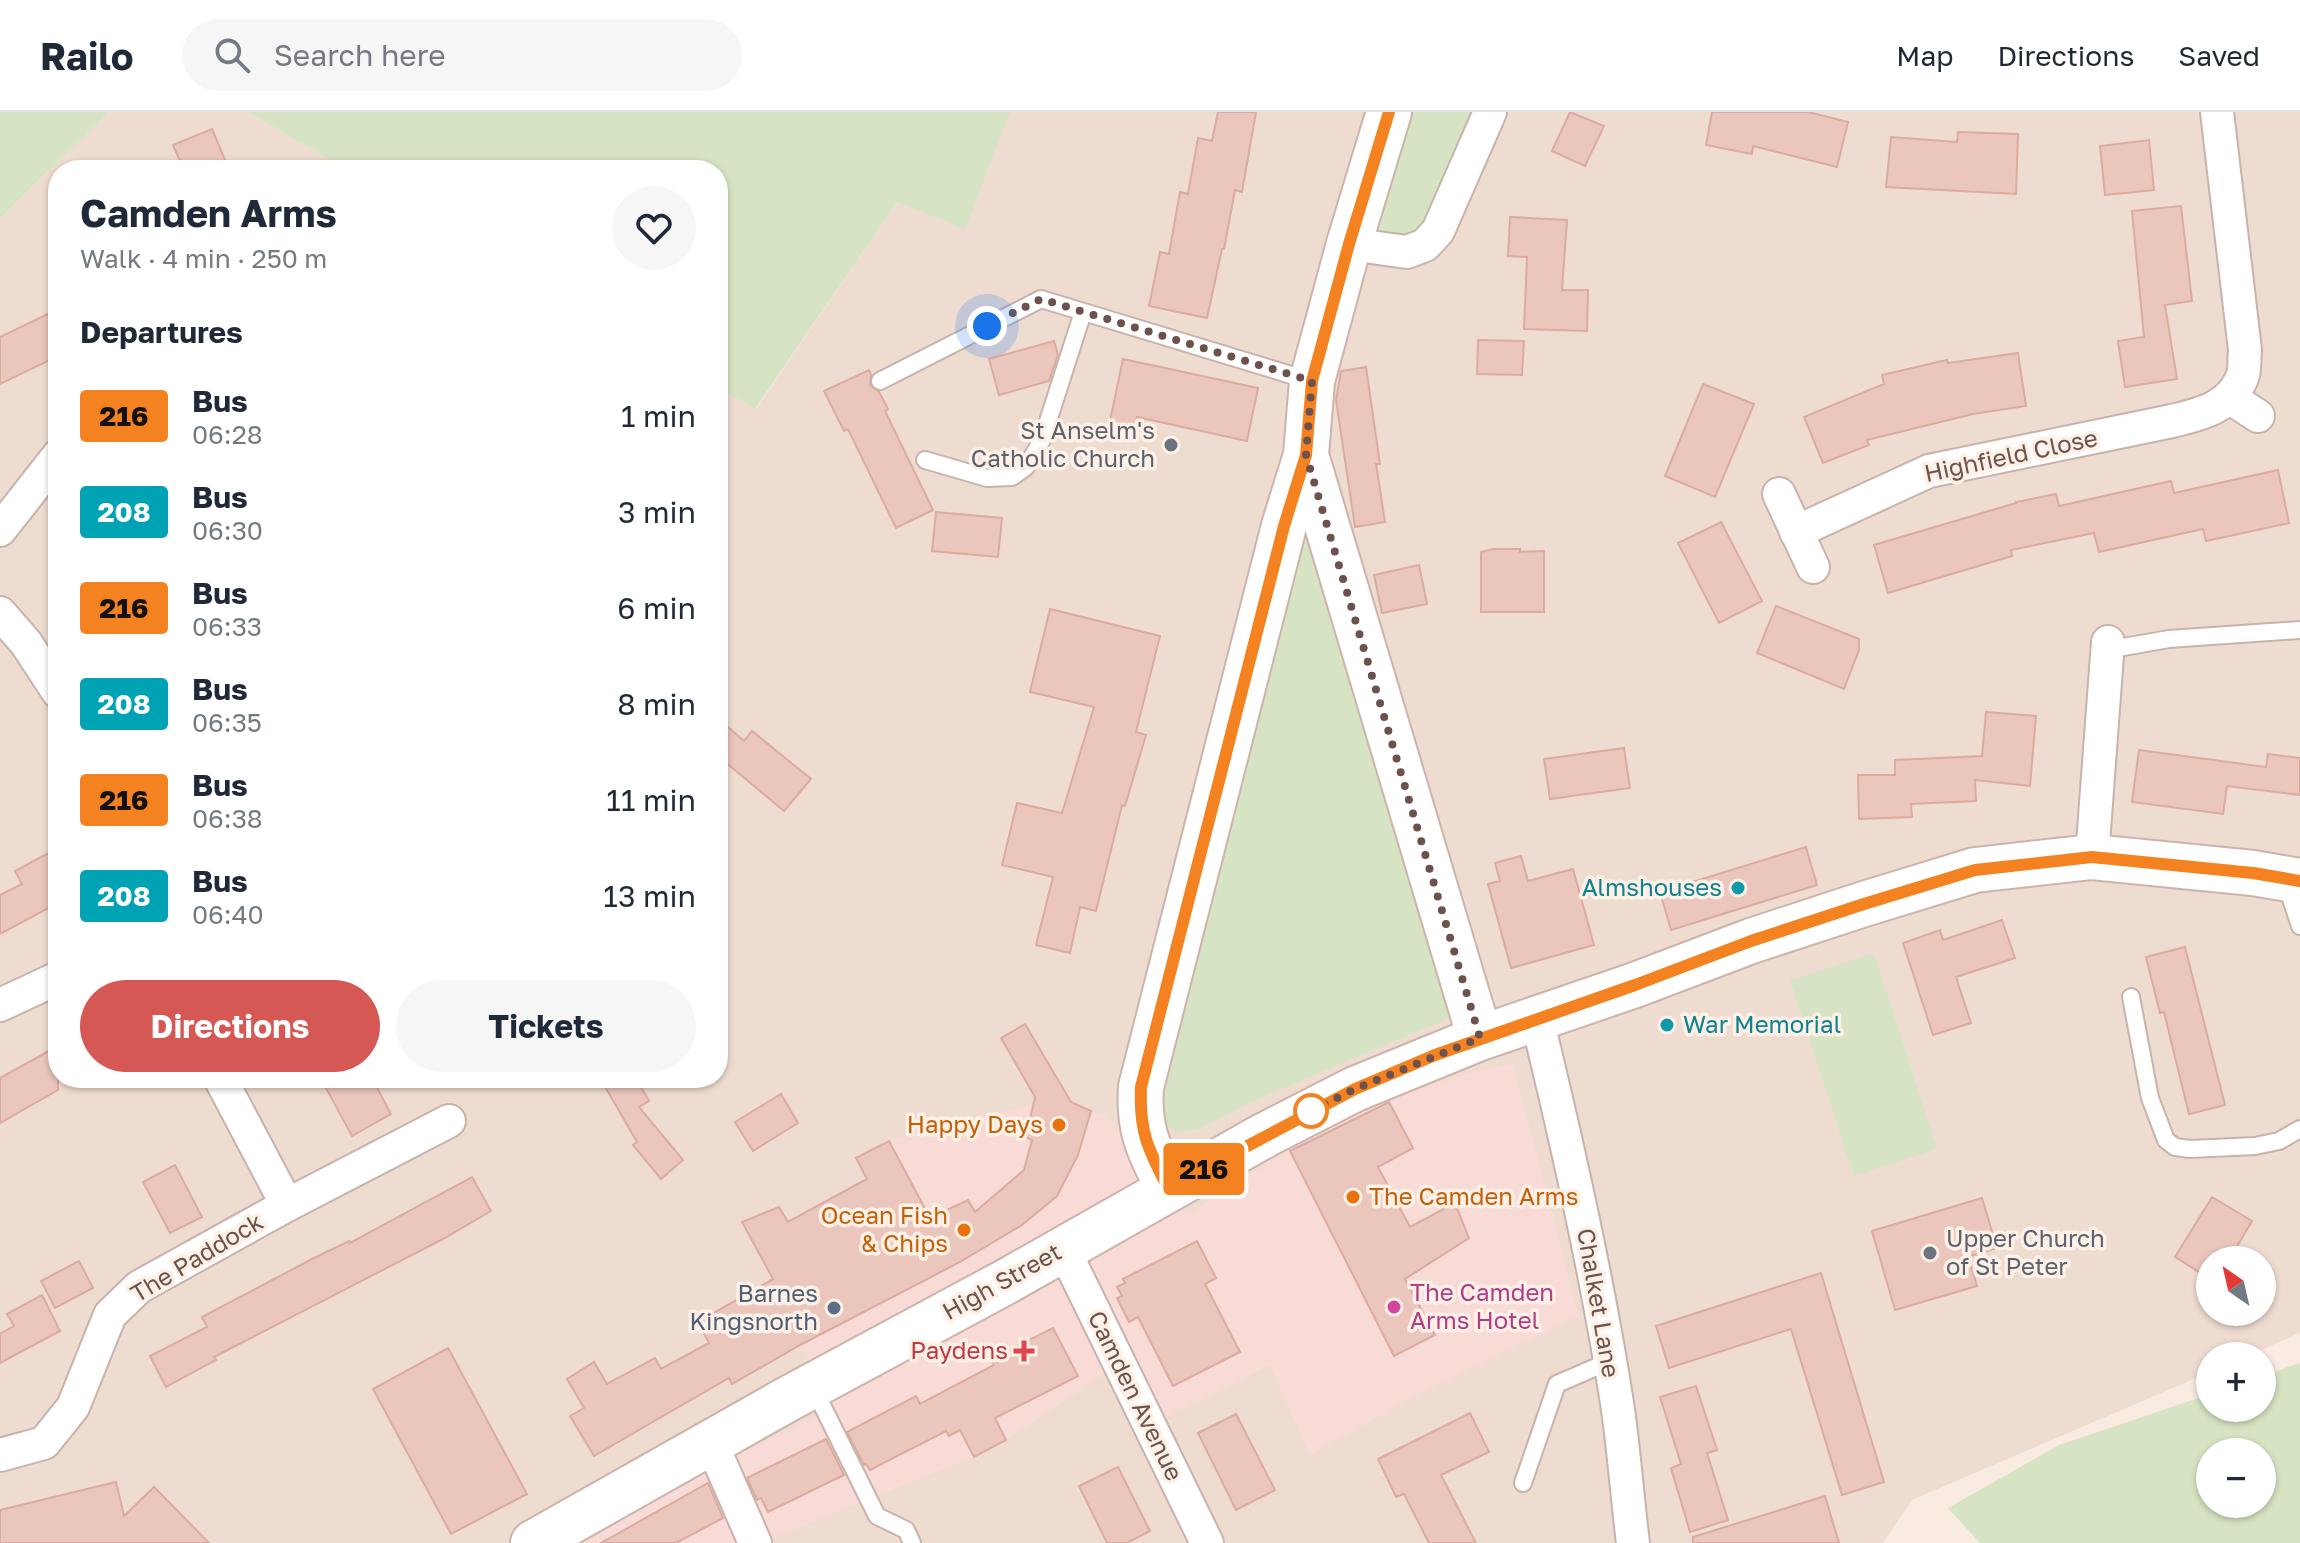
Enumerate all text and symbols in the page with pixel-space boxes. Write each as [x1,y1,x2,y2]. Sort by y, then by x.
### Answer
search box [182,19,742,91]
text: Railo [40,33,134,78]
icon: search [210,33,254,77]
text: Search here [274,37,446,73]
text: Map [1896,39,1953,72]
text: Directions [1997,39,2134,72]
text: Saved [2178,39,2260,72]
button: heart [612,186,696,270]
text: Camden Arms [80,190,337,235]
text: Walk · 4 min · 250 m [80,243,327,274]
your location [967,306,1007,346]
text: Departures [80,314,243,350]
text: Bus [192,383,248,419]
text: 1 min [621,398,696,434]
text: 216 [99,399,149,432]
place label: St Anselm's Catholic Church [971,415,1155,472]
text: 06:28 [192,419,263,450]
street label: Highfield Close [1921,422,2100,487]
marker: St Anselm's Catholic Church [1162,436,1180,454]
text: Bus [192,479,248,515]
text: 3 min [618,494,696,530]
text: 208 [97,495,151,528]
text: 06:30 [192,515,263,546]
text: Bus [192,575,248,611]
text: 6 min [617,590,696,626]
text: 216 [99,591,149,624]
text: 06:33 [192,611,262,642]
text: Bus [192,671,248,707]
text: 8 min [617,686,696,722]
text: 208 [97,687,151,720]
text: 06:35 [192,707,262,738]
text: Bus [192,767,248,803]
text: 11 min [606,782,696,818]
text: 216 [99,783,149,816]
text: 06:38 [192,803,263,834]
text: Bus [192,863,248,899]
place label: Almshouses [1582,872,1722,901]
text: 13 min [603,878,696,914]
text: 208 [97,879,151,912]
marker: Almshouses [1729,879,1747,897]
text: 06:40 [192,899,264,930]
button: Directions [80,980,380,1072]
button: Tickets [396,980,696,1072]
place label: War Memorial [1683,1009,1841,1038]
marker: War Memorial [1658,1016,1676,1034]
unlabelled marker [1294,1094,1328,1128]
place label: Happy Days [907,1109,1043,1138]
marker: Happy Days [1050,1116,1068,1134]
line badge: 216 [1158,1143,1250,1195]
text: 216 [1179,1152,1229,1185]
place label: The Camden Arms [1369,1181,1579,1210]
marker: The Camden Arms [1344,1188,1362,1206]
place label: Ocean Fish & Chips [821,1200,948,1257]
street label: The Paddock [125,1206,268,1308]
marker: Ocean Fish & Chips [955,1221,973,1239]
place label: Upper Church of St Peter [1946,1223,2105,1280]
street label: Chalket Lane [1572,1226,1627,1380]
street label: High Street [937,1236,1066,1325]
marker: Upper Church of St Peter [1921,1244,1939,1262]
north arrow [2196,1246,2276,1326]
map controls [2196,1246,2276,1518]
place label: The Camden Arms Hotel [1410,1277,1554,1334]
place label: Barnes Kingsnorth [689,1278,818,1335]
marker: The Camden Arms Hotel [1385,1298,1403,1316]
marker: Barnes Kingsnorth [825,1299,843,1317]
street label: Camden Avenue [1083,1306,1190,1485]
place label: Paydens [910,1335,1008,1364]
marker: Paydens [1015,1342,1033,1360]
button: + [2196,1342,2276,1422]
button: − [2196,1438,2276,1518]

